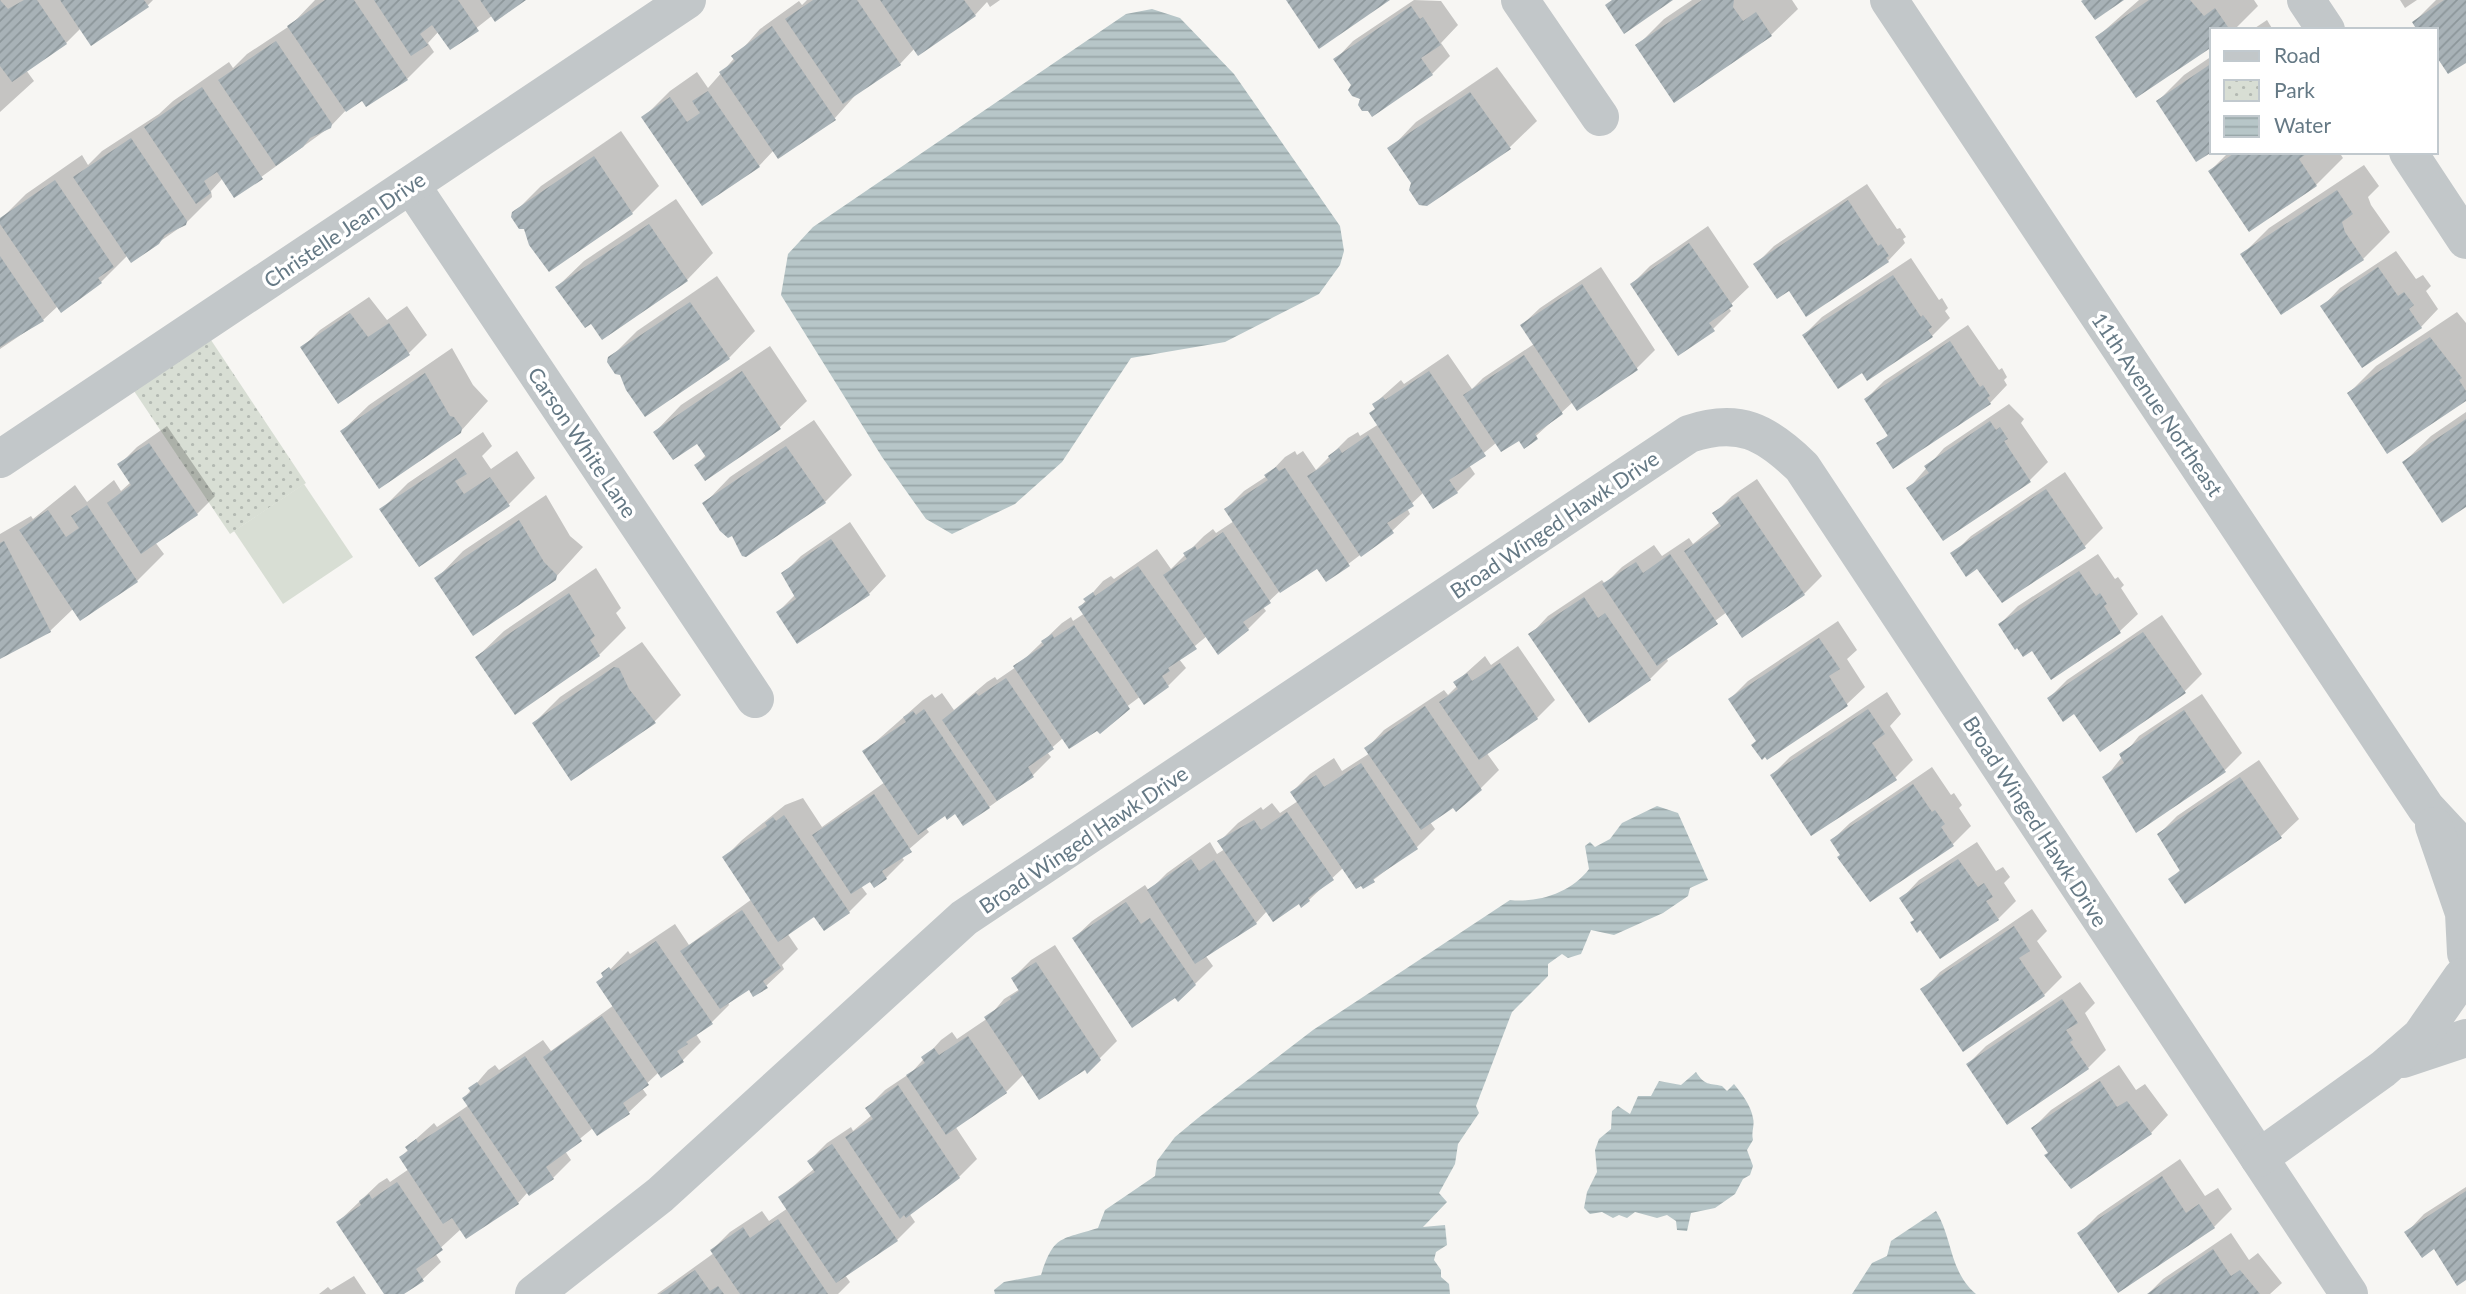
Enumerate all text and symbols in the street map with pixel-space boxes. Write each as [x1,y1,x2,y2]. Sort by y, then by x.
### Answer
legend [2210,28,2438,154]
text: Road [2274,42,2321,67]
text: Park [2274,77,2315,102]
text: Water [2274,112,2331,137]
street label: Christelle Jean Drive [259,166,429,292]
street label: 11th Avenue Northeast [2087,308,2229,501]
street label: Carson White Lane [523,362,643,522]
street label: Broad Winged Hawk Drive [1445,445,1663,603]
street label: Broad Winged Hawk Drive [1959,711,2113,931]
street label: Broad Winged Hawk Drive [974,760,1192,918]

